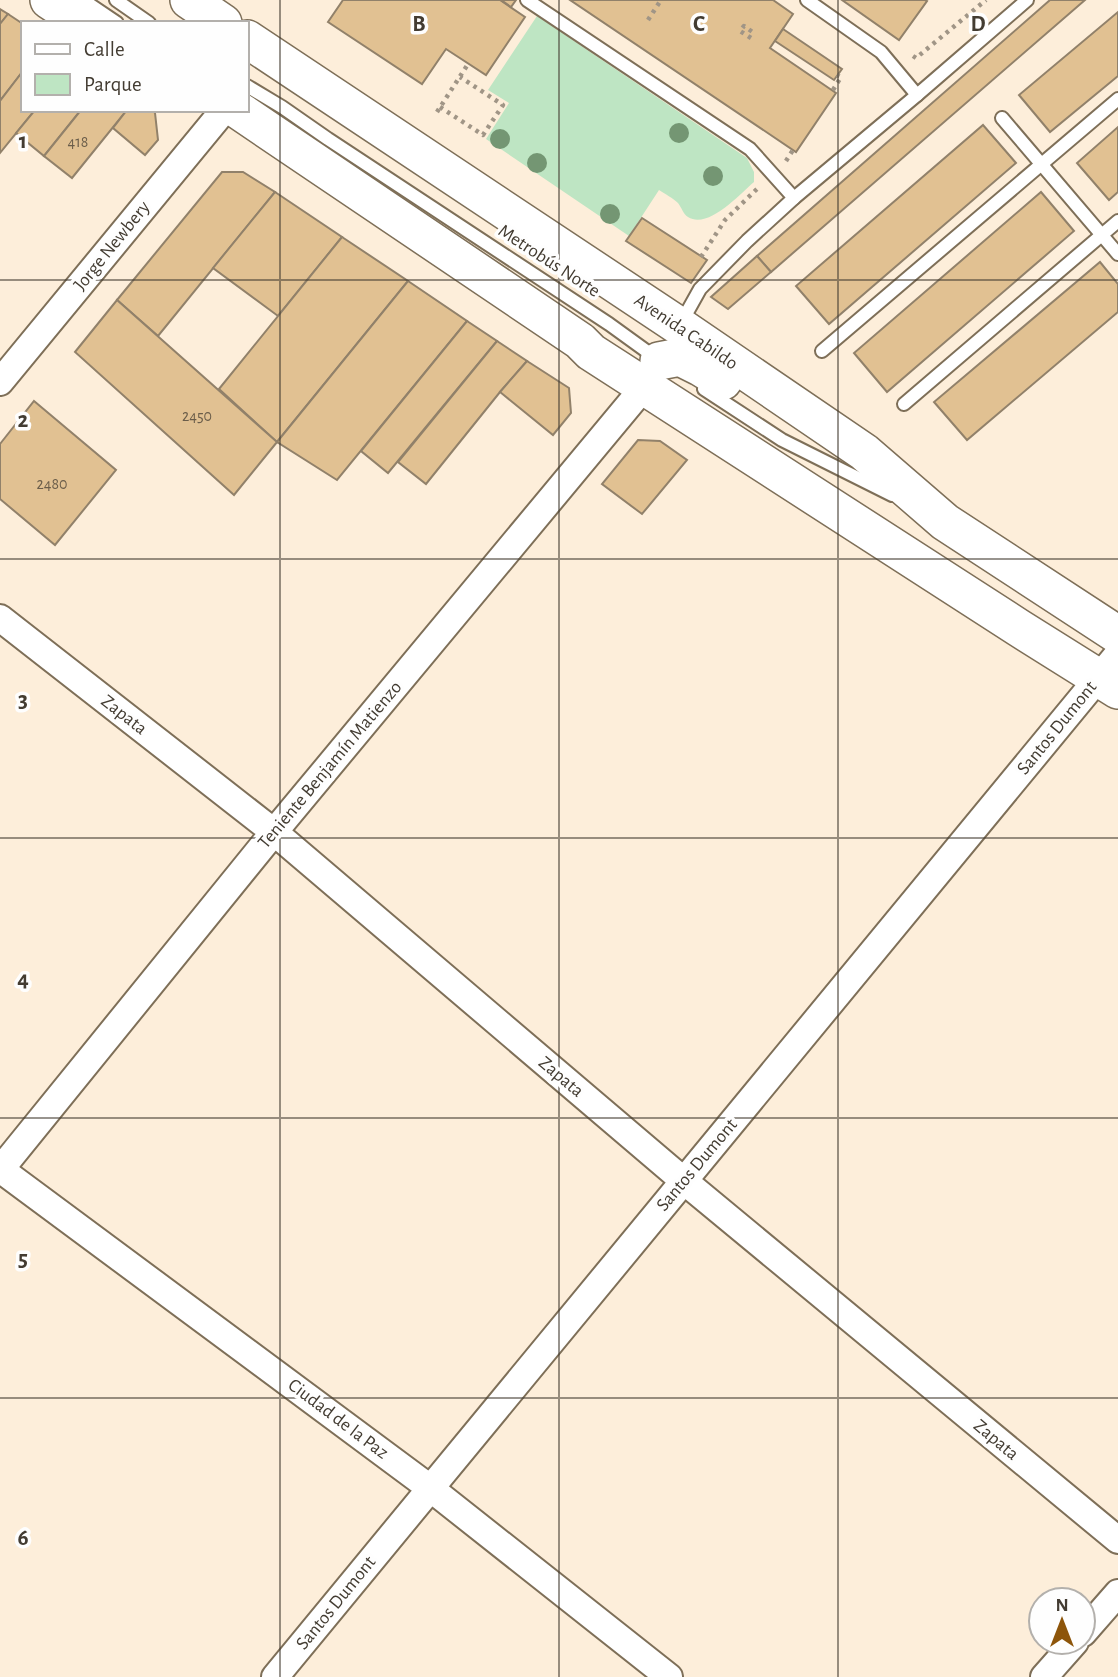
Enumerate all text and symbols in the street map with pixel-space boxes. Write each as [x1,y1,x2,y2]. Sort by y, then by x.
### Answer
text: B [412,13,426,36]
text: C [693,13,705,36]
text: D [970,13,986,36]
legend [21,21,248,112]
text: Calle [84,39,125,60]
text: Parque [84,74,142,95]
text: 1 [19,130,27,153]
house number: 418 [68,134,88,150]
street label: Jorge Newbery [70,198,154,294]
street label: Metrobús Norte [495,221,603,301]
street label: Avenida Cabildo [631,291,741,373]
house number: 2450 [182,408,212,424]
text: 2 [18,409,29,432]
house number: 2480 [36,476,68,492]
street label: Teniente Benjamín Matienzo [255,678,405,852]
street label: Santos Dumont [1014,678,1100,778]
text: 3 [18,689,28,712]
street label: Zapata [98,691,151,739]
text: 4 [17,968,29,991]
street label: Zapata [535,1053,587,1101]
street label: Santos Dumont [653,1115,741,1215]
text: 5 [18,1248,28,1271]
street label: Ciudad de la Paz [284,1375,392,1463]
street label: Zapata [970,1416,1022,1464]
text: 6 [17,1527,29,1550]
street label: Santos Dumont [293,1553,379,1653]
north arrow [1027,1586,1097,1656]
text: N [1055,1596,1069,1615]

